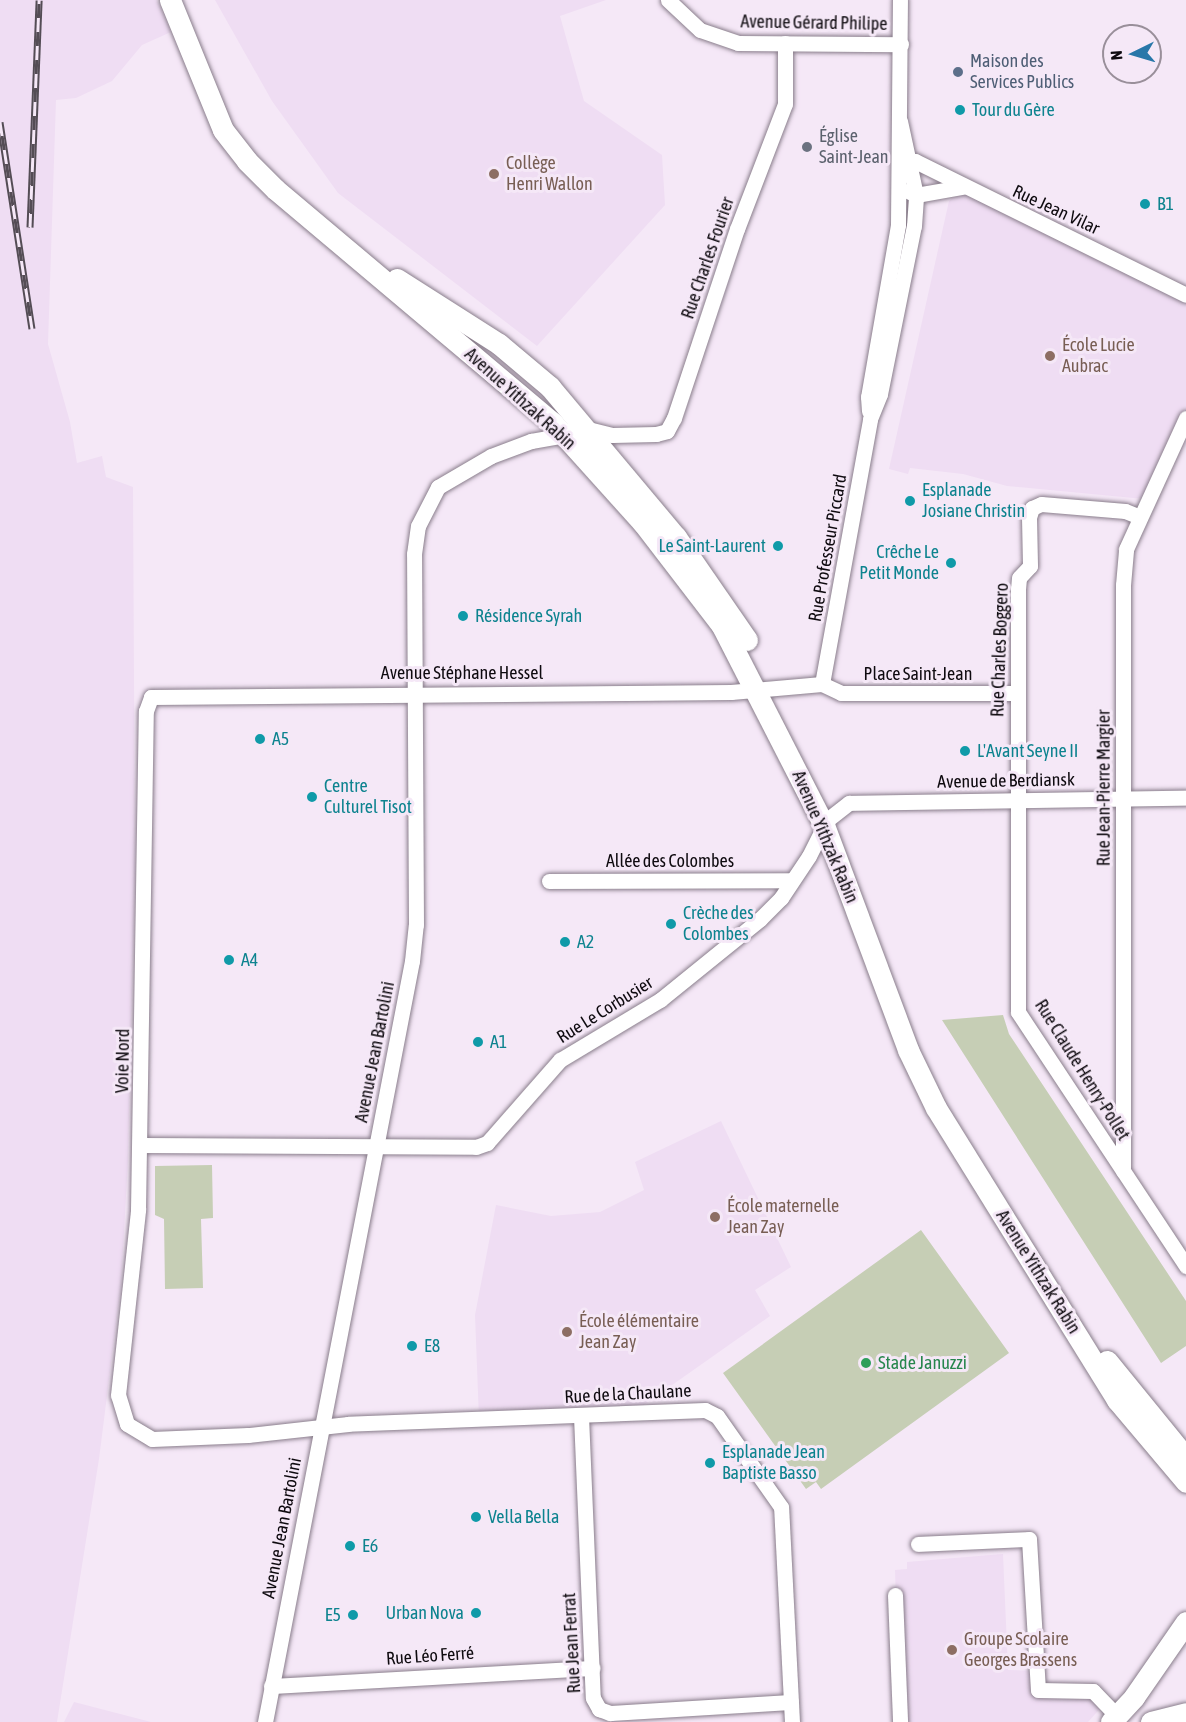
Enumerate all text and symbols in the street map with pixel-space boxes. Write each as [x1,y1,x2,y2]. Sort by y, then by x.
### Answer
street label: Avenue Gérard Philipe [740,11,888,35]
north arrow [1102,24,1162,84]
text: N [1107,50,1125,61]
place label: Maison des Services Publics [970,51,1074,94]
marker: Maison des Services Publics [951,65,965,79]
place label: Tour du Gère [972,99,1055,121]
marker: Tour du Gère [953,103,967,117]
place label: Église Saint-Jean [819,126,889,168]
marker: Église Saint-Jean [800,140,814,154]
place label: Collège Henri Wallon [506,153,593,195]
marker: Collège Henri Wallon [487,167,501,181]
street label: Rue Jean Vilar [1009,181,1103,239]
place label: B1 [1157,193,1174,215]
street label: Rue Charles Fourier [677,194,739,322]
marker: B1 [1138,197,1152,211]
place label: École Lucie Aubrac [1062,335,1135,378]
street label: Avenue Yithzak Rabin [460,344,580,454]
marker: École Lucie Aubrac [1043,349,1057,363]
street label: Rue Professeur Piccard [804,472,852,624]
place label: Esplanade Josiane Christin [922,480,1025,522]
marker: Esplanade Josiane Christin [903,494,917,508]
place label: Le Saint-Laurent [658,535,766,557]
marker: Le Saint-Laurent [771,539,785,553]
place label: Crêche Le Petit Monde [859,542,939,584]
marker: Crêche Le Petit Monde [944,556,958,570]
street label: Rue Charles Boggero [987,583,1013,717]
place label: Résidence Syrah [475,605,582,627]
marker: Résidence Syrah [456,609,470,623]
street label: Avenue Stéphane Hessel [381,662,543,684]
street label: Place Saint-Jean [864,663,972,685]
street label: Rue Jean-Pierre Margier [1093,710,1115,866]
place label: A5 [272,728,289,750]
marker: A5 [253,732,267,746]
place label: L'Avant Seyne II [977,740,1078,762]
marker: L'Avant Seyne II [958,744,972,758]
street label: Avenue Yithzak Rabin [787,768,863,906]
street label: Avenue de Berdiansk [937,769,1075,793]
place label: Centre Culturel Tisot [324,776,412,818]
marker: Centre Culturel Tisot [305,790,319,804]
street label: Allée des Colombes [606,850,734,872]
place label: Crèche des Colombes [683,903,754,946]
marker: Crèche des Colombes [664,917,678,931]
place label: A2 [577,931,594,953]
marker: A2 [558,935,572,949]
place label: A4 [241,949,258,971]
marker: A4 [222,953,236,967]
street label: Rue Le Corbusier [553,972,657,1048]
street label: Avenue Jean Bartolini [351,980,399,1124]
street label: Rue Claude Henry-Pollet [1030,996,1134,1144]
street label: Voie Nord [112,1029,134,1093]
place label: A1 [490,1031,507,1053]
marker: A1 [471,1035,485,1049]
place label: École maternelle Jean Zay [727,1196,839,1238]
street label: Avenue Yithzak Rabin [991,1206,1085,1338]
marker: École maternelle Jean Zay [708,1210,722,1224]
place label: École élémentaire Jean Zay [579,1311,699,1354]
marker: École élémentaire Jean Zay [560,1325,574,1339]
place label: E8 [424,1335,440,1357]
marker: E8 [405,1339,419,1353]
place label: Stade Januzzi [878,1352,967,1374]
marker: Stade Januzzi [859,1356,873,1370]
street label: Rue de la Chaulane [564,1380,692,1408]
place label: Esplanade Jean Baptiste Basso [722,1442,825,1484]
street label: Avenue Jean Bartolini [258,1456,306,1600]
marker: Esplanade Jean Baptiste Basso [703,1456,717,1470]
place label: Vella Bella [488,1506,559,1528]
marker: Vella Bella [469,1510,483,1524]
place label: E6 [362,1535,378,1557]
marker: E6 [343,1539,357,1553]
street label: Rue Jean Ferrat [559,1592,585,1694]
place label: Urban Nova [385,1602,464,1624]
place label: E5 [325,1604,341,1626]
marker: Urban Nova [469,1606,483,1620]
marker: E5 [346,1608,360,1622]
place label: Groupe Scolaire Georges Brassens [964,1629,1077,1672]
street label: Rue Léo Ferré [385,1642,475,1670]
marker: Groupe Scolaire Georges Brassens [945,1643,959,1657]

